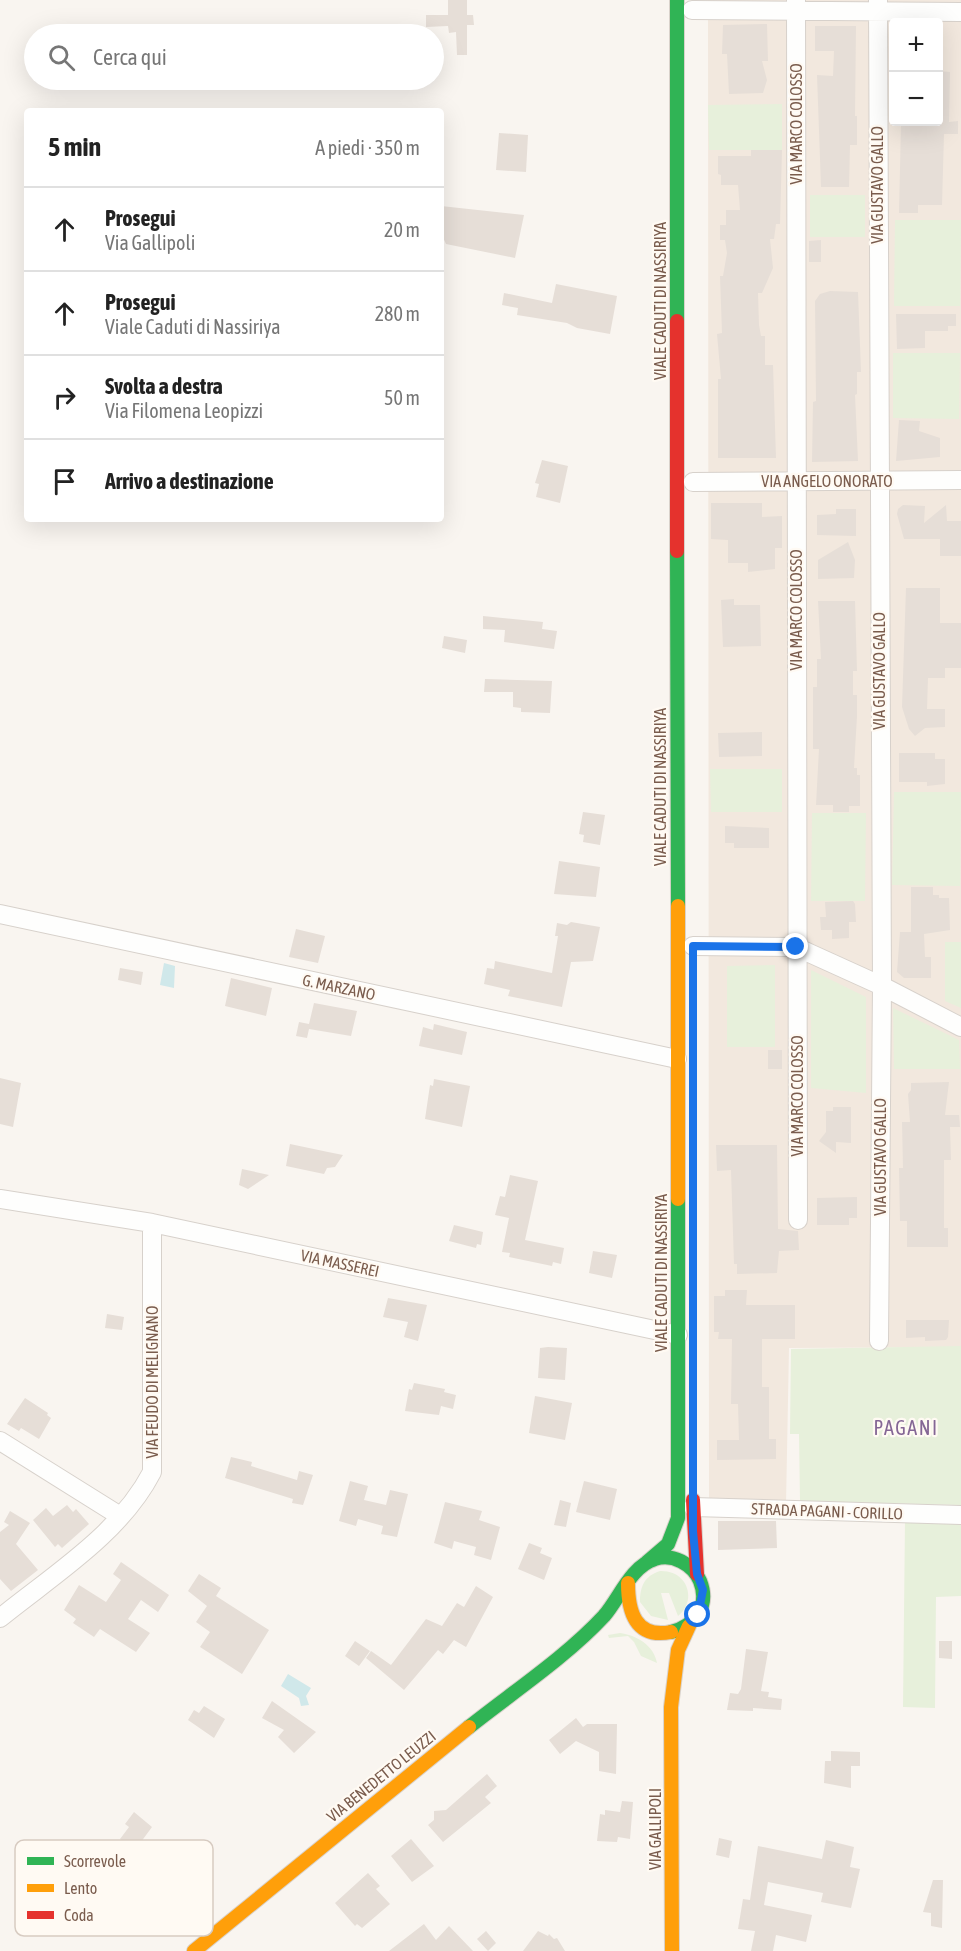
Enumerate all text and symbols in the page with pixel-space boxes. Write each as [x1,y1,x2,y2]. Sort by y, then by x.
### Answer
map controls [889,18,943,126]
button: + [889,18,943,72]
search box [24,24,444,90]
icon: search [45,41,78,74]
text: Cerca qui [93,44,167,70]
street label: VIA MARCO COLOSSO [787,64,805,185]
button: − [889,72,943,126]
street label: VIA GUSTAVO GALLO [868,126,886,244]
text: 5 min [48,132,101,162]
text: A piedi · 350 m [315,136,420,159]
text: Prosegui [105,205,176,231]
icon: ahead [48,213,81,246]
text: 20 m [384,218,420,241]
street label: VIALE CADUTI DI NASSIRIYA [651,222,669,380]
text: Via Gallipoli [105,231,195,254]
text: Prosegui [105,289,176,315]
icon: ahead [48,297,81,330]
text: 280 m [375,302,420,325]
text: Viale Caduti di Nassiriya [105,315,281,338]
text: Svolta a destra [105,373,223,399]
icon: right [48,381,81,414]
text: 50 m [384,386,420,409]
text: Via Filomena Leopizzi [105,399,263,422]
icon: arrive [48,465,81,498]
text: Arrivo a destinazione [105,468,274,494]
street label: VIA ANGELO ONORATO [761,472,893,490]
street label: VIA MARCO COLOSSO [787,550,805,671]
street label: VIA GUSTAVO GALLO [870,612,888,730]
street label: VIALE CADUTI DI NASSIRIYA [651,708,669,866]
route end [782,933,808,959]
street label: G. MARZANO [301,971,377,1003]
street label: VIA MARCO COLOSSO [788,1036,806,1157]
street label: VIA GUSTAVO GALLO [871,1098,889,1216]
street label: VIALE CADUTI DI NASSIRIYA [652,1194,670,1352]
street label: VIA MASSEREI [299,1246,381,1280]
street label: VIA FEUDO DI MELIGNANO [143,1306,161,1458]
district label: PAGANI [873,1416,939,1439]
street label: STRADA PAGANI - CORILLO [751,1499,903,1523]
route start [684,1601,710,1627]
street label: VIA BENEDETTO LEUZZI [323,1727,439,1825]
street label: VIA GALLIPOLI [646,1788,664,1870]
legend [15,1840,213,1936]
text: Scorrevole [64,1852,126,1870]
text: Lento [64,1879,97,1897]
text: Coda [64,1906,94,1924]

